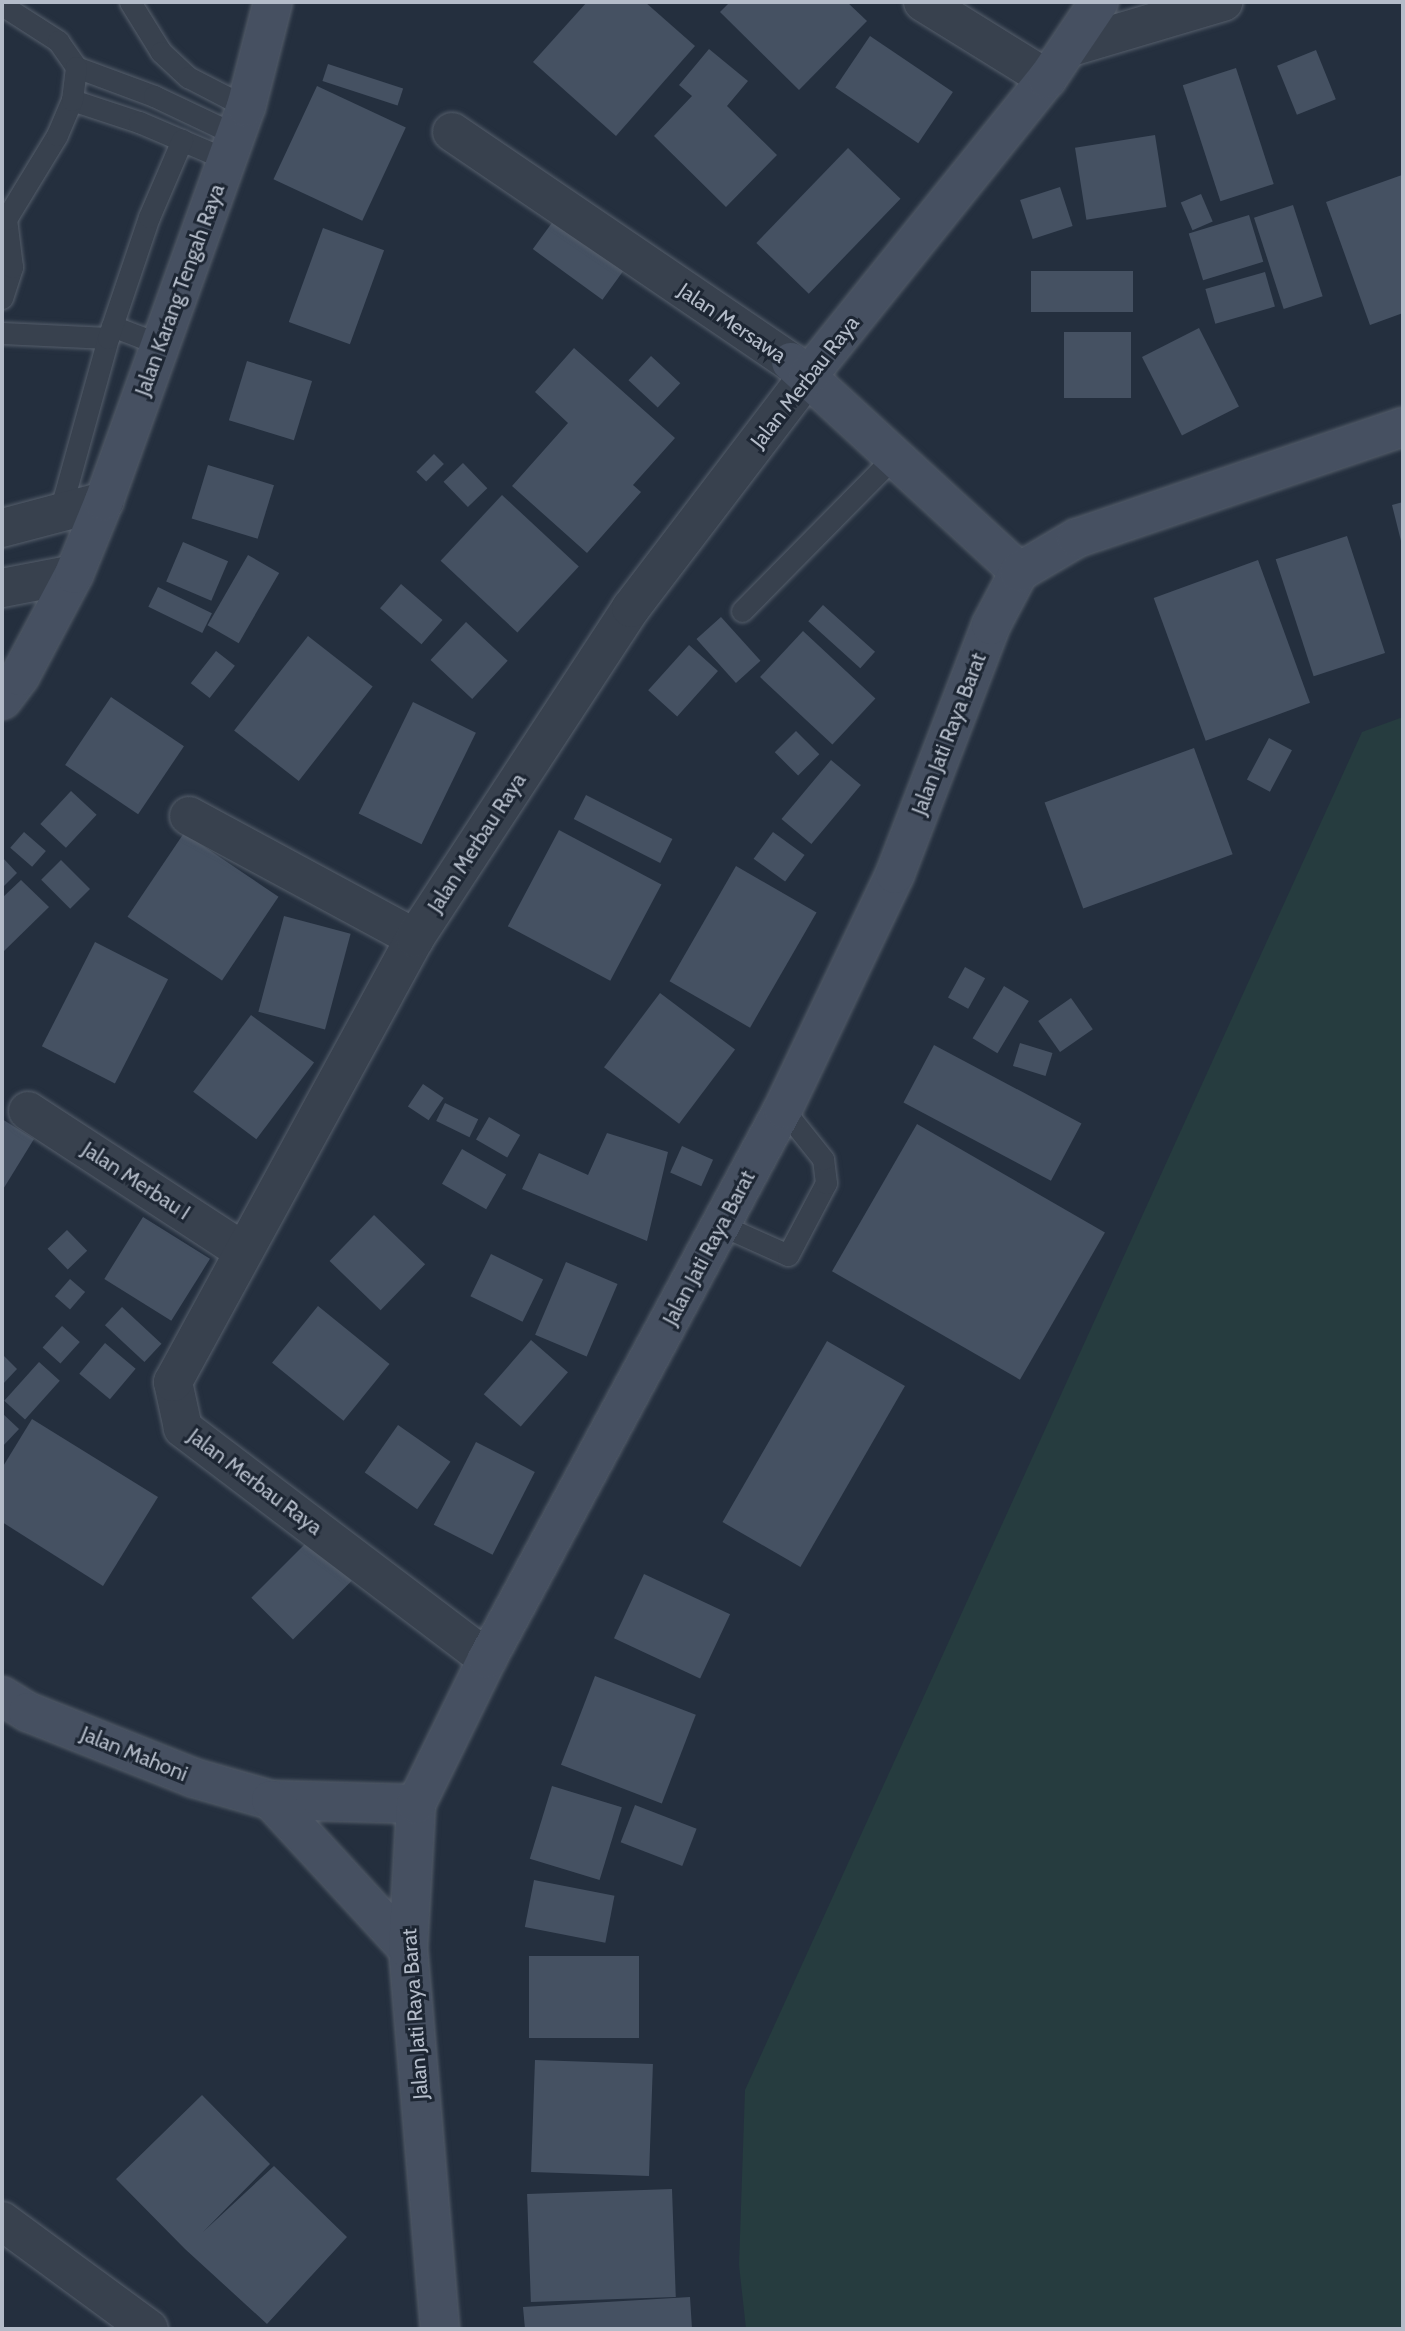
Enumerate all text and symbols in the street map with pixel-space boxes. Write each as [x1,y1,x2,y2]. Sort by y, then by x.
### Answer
street label: Jalan Karang Tengah Raya [130,181,230,399]
street label: Jalan Mersawa [673,278,791,368]
street label: Jalan Merbau Raya [745,311,865,453]
street label: Jalan Jati Raya Barat [906,649,992,819]
street label: Jalan Merbau Raya [423,769,531,917]
street label: Jalan Merbau I [77,1137,195,1225]
street label: Jalan Jati Raya Barat [658,1166,760,1330]
street label: Jalan Merbau Raya [183,1423,327,1541]
street label: Jalan Mahoni [77,1721,191,1787]
street label: Jalan Jati Raya Barat [396,1928,434,2100]

